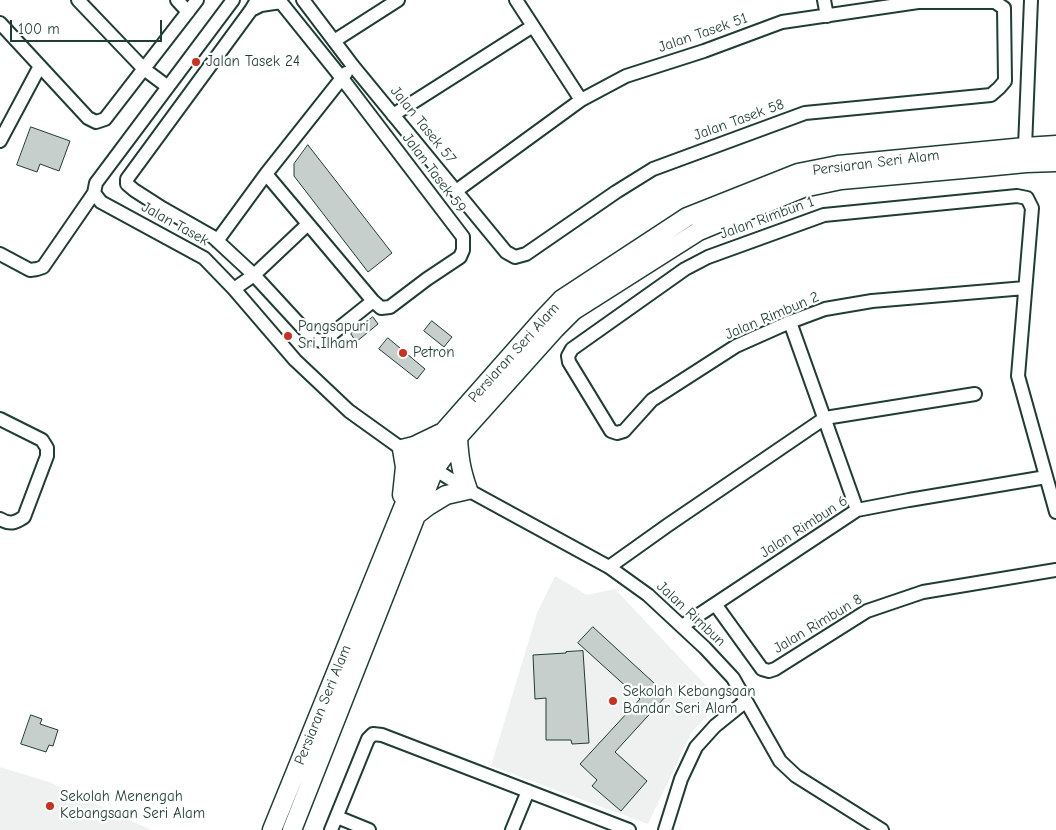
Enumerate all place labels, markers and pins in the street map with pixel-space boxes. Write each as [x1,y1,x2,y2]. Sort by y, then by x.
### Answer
place label: Jalan Tasek 24 [206,53,300,71]
marker: Jalan Tasek 24 [190,56,202,68]
place label: Pangsapuri Sri Ilham [298,318,369,353]
marker: Pangsapuri Sri Ilham [282,330,294,342]
place label: Petron [413,344,455,362]
marker: Petron [397,347,409,359]
place label: Sekolah Kebangsaan Bandar Seri Alam [623,683,756,718]
marker: Sekolah Kebangsaan Bandar Seri Alam [607,695,619,707]
place label: Sekolah Menengah Kebangsaan Seri Alam [60,788,205,823]
marker: Sekolah Menengah Kebangsaan Seri Alam [44,800,56,812]

